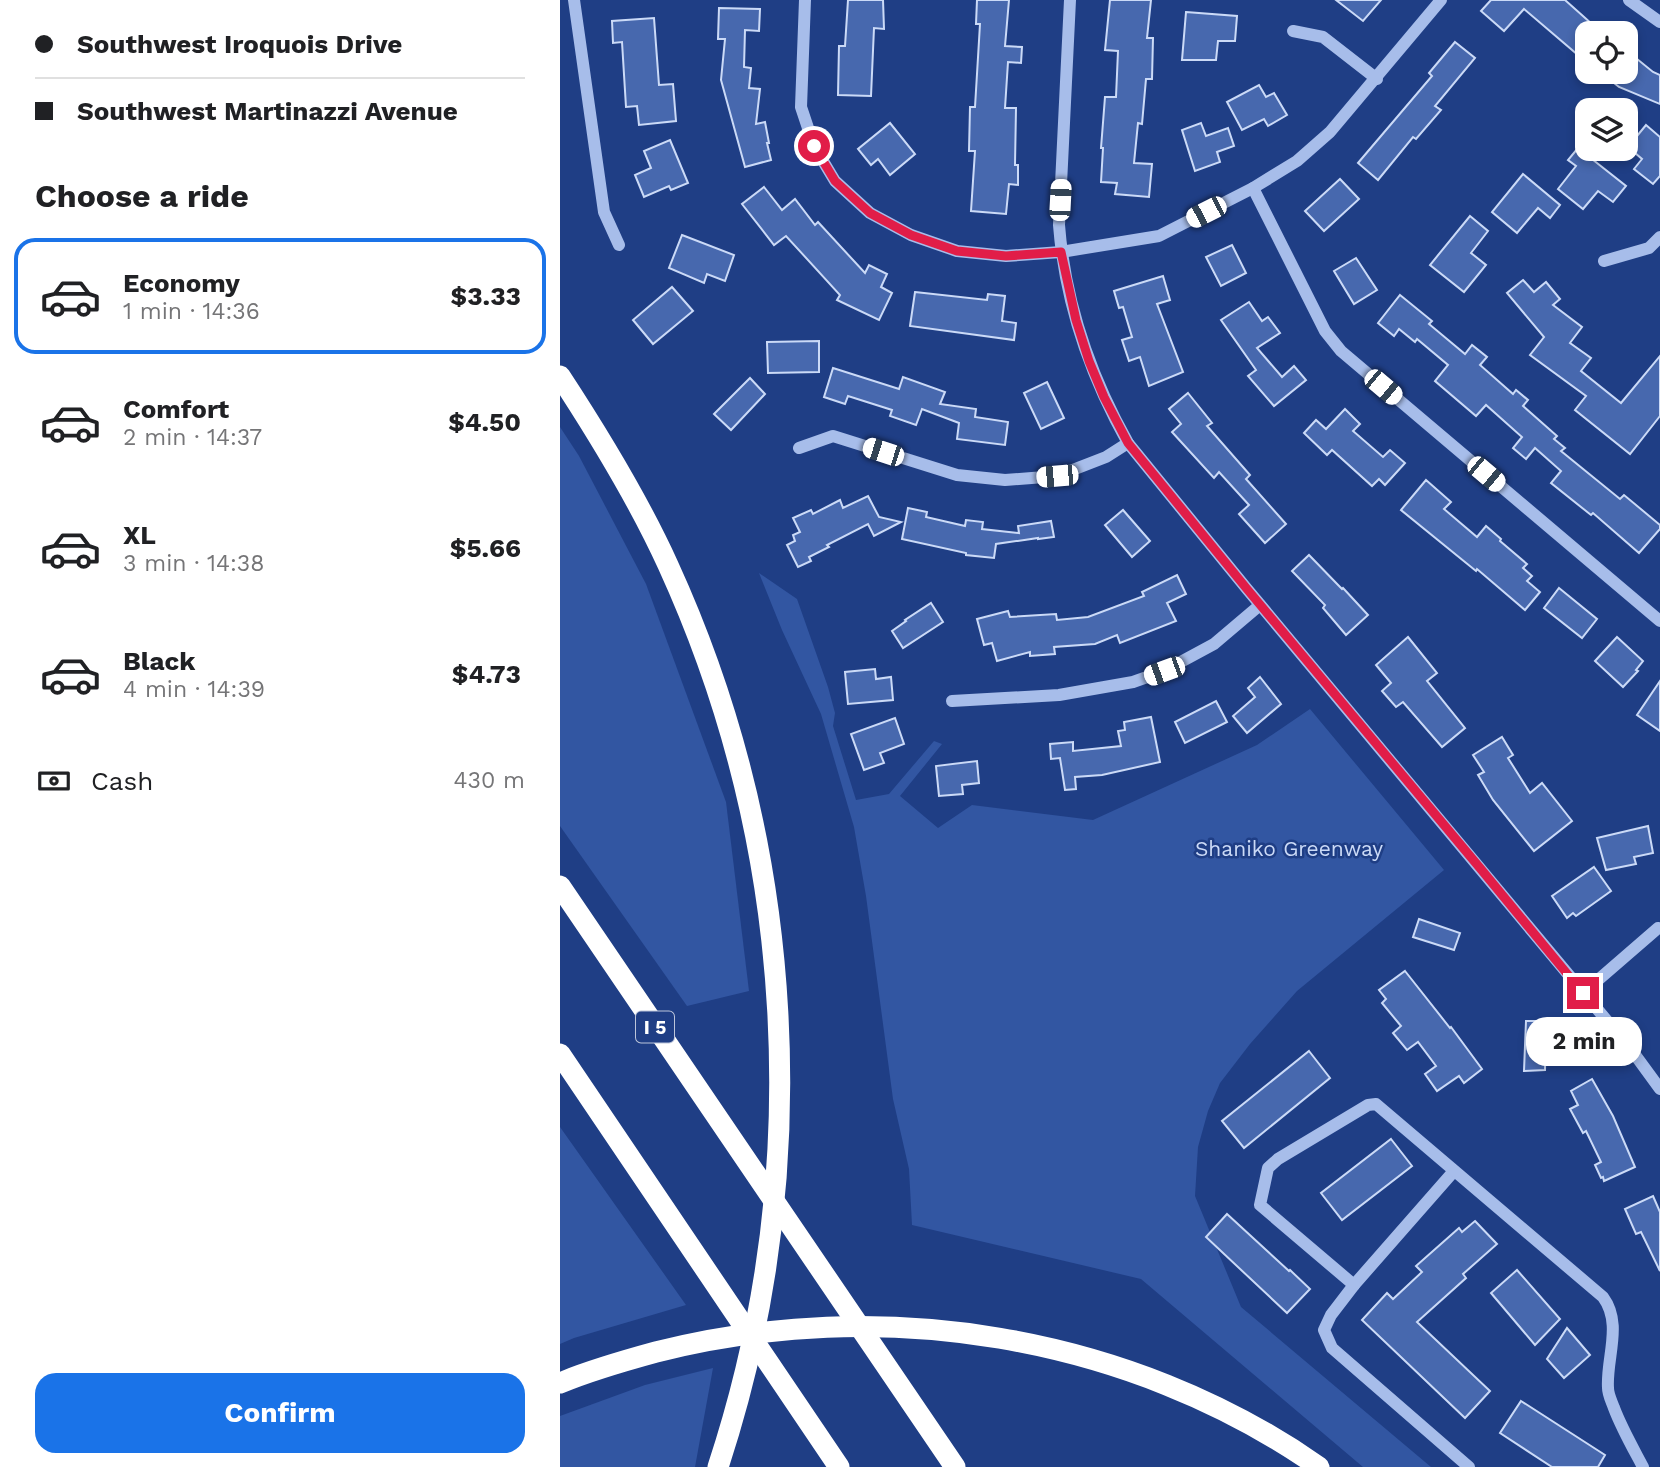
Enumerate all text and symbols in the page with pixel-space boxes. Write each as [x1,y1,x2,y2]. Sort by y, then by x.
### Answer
map controls [1575,21,1638,161]
button: locate [1575,21,1638,84]
text: Southwest Iroquois Drive [77,29,402,59]
text: Southwest Martinazzi Avenue [77,96,458,126]
button: layers [1575,98,1638,161]
route start [798,130,830,162]
text: Choose a ride [35,177,249,215]
car [1049,178,1072,222]
car [1183,193,1230,231]
icon: car [39,265,102,328]
text: Economy [123,268,240,298]
text: $3.33 [451,281,521,311]
text: 1 min · 14:36 [123,298,260,325]
car [1361,365,1406,409]
icon: car [39,391,102,454]
text: Comfort [123,394,229,424]
text: $4.50 [448,407,521,437]
text: 2 min · 14:37 [123,424,262,451]
car [860,436,907,468]
car [1464,452,1509,496]
car [1036,464,1079,488]
icon: car [39,517,102,580]
text: XL [123,520,156,550]
text: $5.66 [450,533,521,563]
text: 3 min · 14:38 [123,550,264,577]
icon: car [39,643,102,706]
text: Black [123,646,195,676]
car [1141,654,1188,688]
text: $4.73 [452,659,521,689]
text: 4 min · 14:39 [123,676,265,703]
icon: cash [35,762,73,800]
text: Cash [91,766,153,796]
text: 430 m [453,767,525,794]
park label: Shaniko Greenway [1195,836,1383,861]
route end [1567,977,1599,1009]
road number: I 5 [636,1012,674,1042]
callout: 2 min [1525,1018,1641,1066]
text: 2 min [1553,1028,1615,1055]
button: Confirm [35,1373,525,1453]

